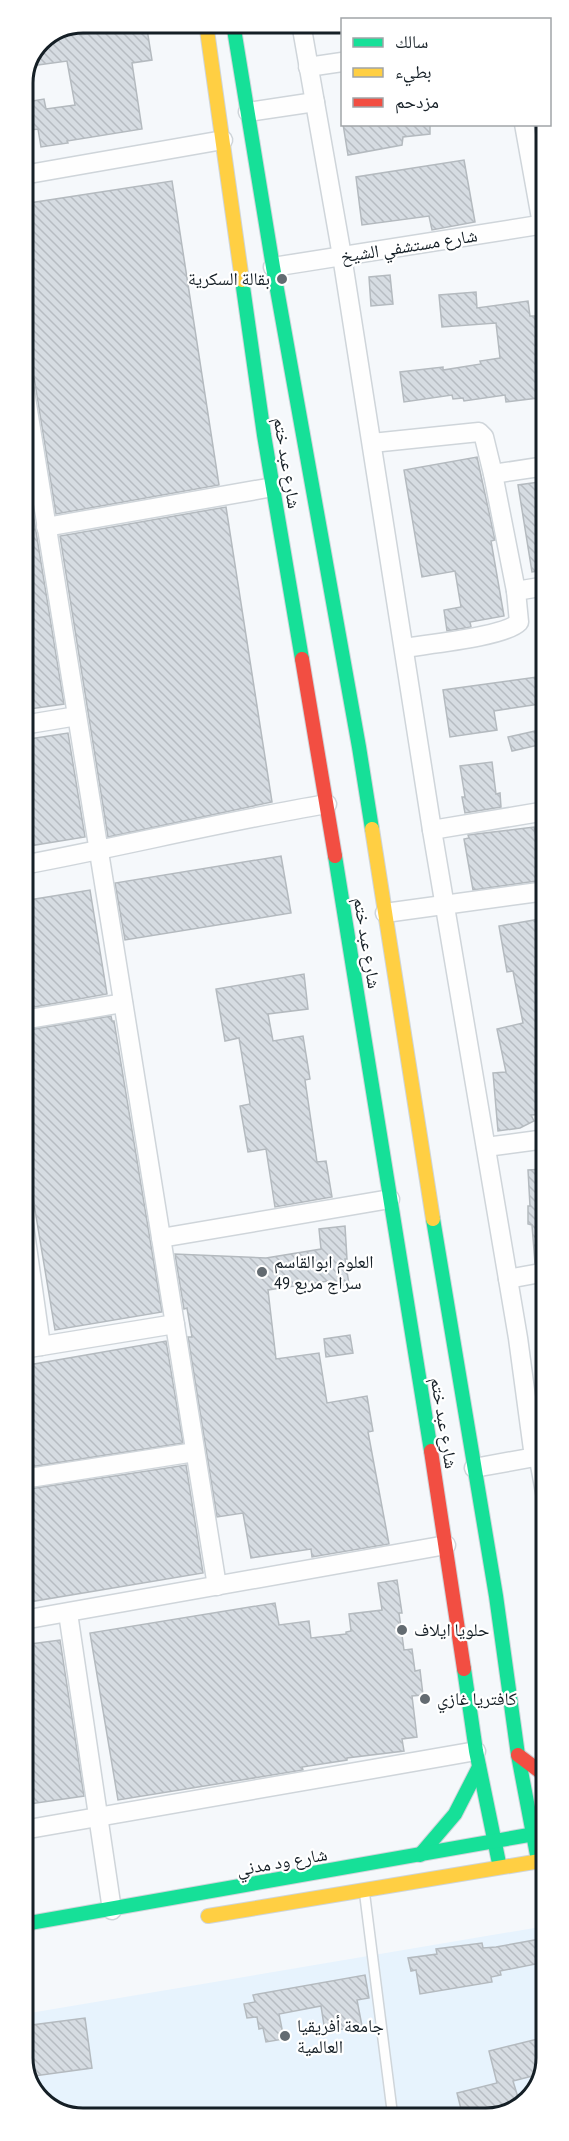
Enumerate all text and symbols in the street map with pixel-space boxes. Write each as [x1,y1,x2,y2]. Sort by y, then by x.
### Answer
legend [341,18,551,126]
text: سالك [395,30,428,53]
text: بطيء [395,60,432,87]
text: مزدحم [395,90,439,114]
street label: شارع مستشفي الشيخ [339,223,480,271]
place label: بقالة السكرية [188,267,270,290]
marker: بقالة السكرية [275,272,289,286]
street label: شارع عبد ختم [268,416,306,510]
street label: شارع عبد ختم [348,896,386,990]
place label: العلوم ابوالقاسم سراج مربع 49 [274,1250,374,1295]
marker: العلوم ابوالقاسم سراج مربع 49 [255,1265,269,1279]
street label: شارع عبد ختم [425,1376,463,1470]
place label: حلويا ايلاف [414,1618,490,1641]
marker: حلويا ايلاف [395,1623,409,1637]
place label: كافتريا غازي [437,1687,517,1714]
marker: كافتريا غازي [418,1692,432,1706]
street label: شارع ود مدني [235,1842,330,1884]
place label: جامعة أفريقيا العالمية [297,2014,384,2058]
marker: جامعة أفريقيا العالمية [278,2029,292,2043]

